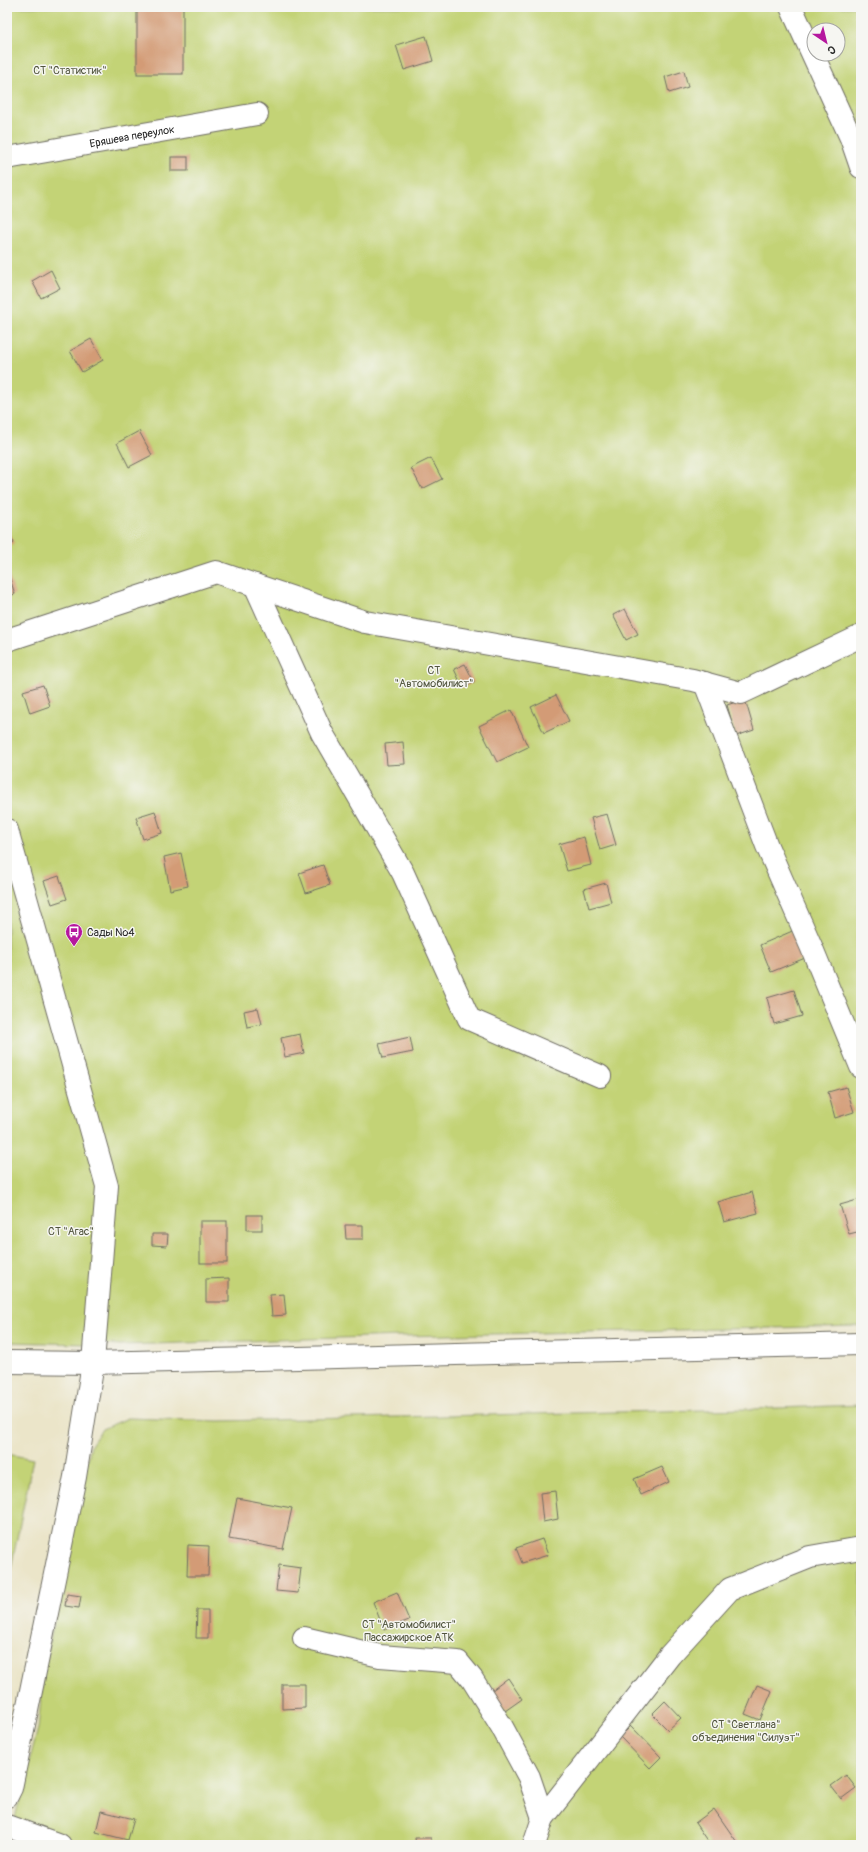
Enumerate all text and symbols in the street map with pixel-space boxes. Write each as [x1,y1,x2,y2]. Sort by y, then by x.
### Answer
north arrow [806,22,846,62]
text: С [825,43,838,57]
park label: СТ "Статистик" [33,64,107,77]
street label: Еряшева переулок [89,123,176,150]
park label: СТ "Автомобилист" [395,664,473,690]
bus stop icon: Сады №4 [64,922,84,947]
place label: Сады №4 [87,926,135,939]
park label: СТ "Агас" [48,1225,94,1238]
park label: СТ "Автомобилист" Пассажирское АТК [362,1618,456,1644]
park label: СТ "Светлана" объединения "Силуэт" [692,1718,800,1744]

